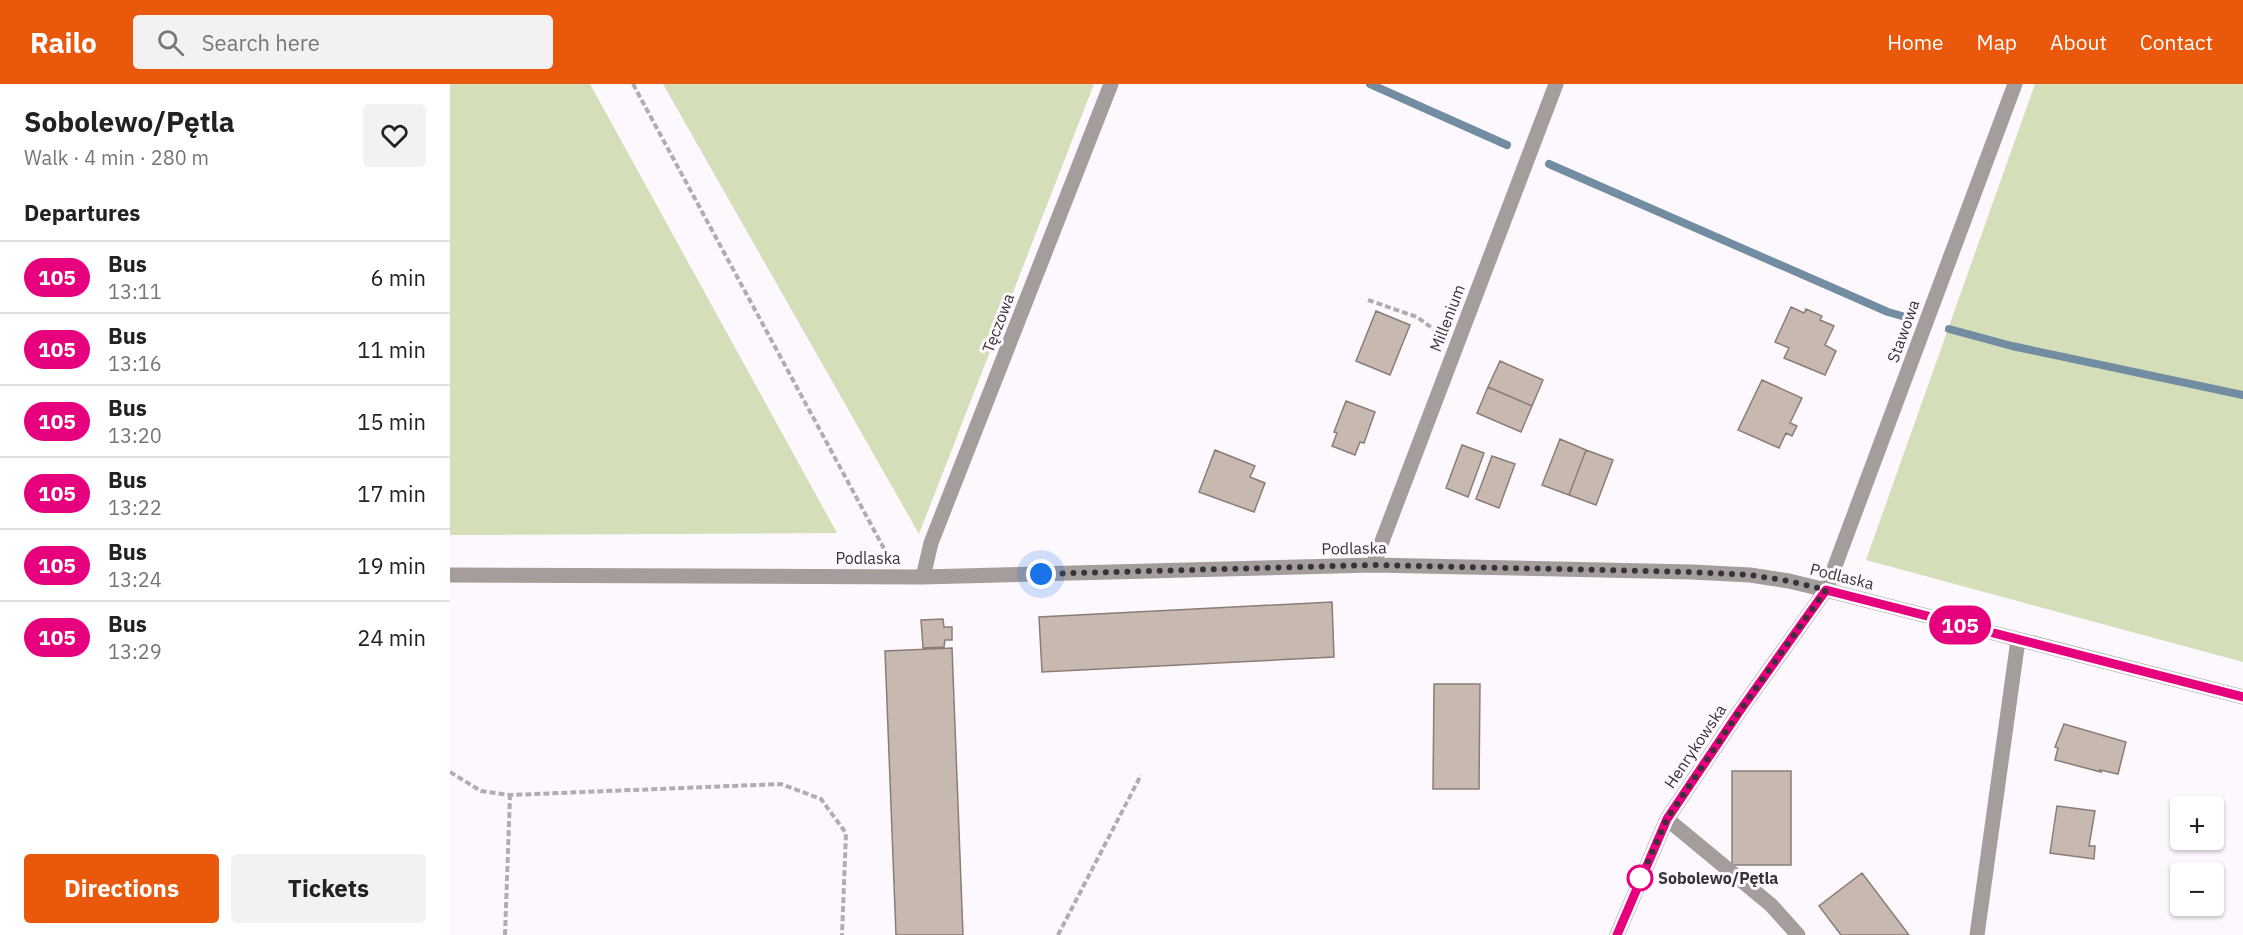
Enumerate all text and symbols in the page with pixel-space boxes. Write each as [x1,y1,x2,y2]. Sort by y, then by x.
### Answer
search box [133,15,553,69]
text: Railo [30,24,97,61]
icon: search [154,26,187,59]
text: Search here [202,28,320,57]
text: Home [1887,28,1944,56]
text: Map [1977,28,2017,56]
text: About [2050,28,2107,56]
text: Contact [2140,28,2213,56]
text: Sobolewo/Pętla [24,103,235,140]
button: heart [363,104,426,167]
text: Walk · 4 min · 280 m [24,144,209,171]
text: Departures [24,198,140,227]
text: Bus [108,249,147,278]
text: 105 [38,263,76,291]
text: 6 min [370,263,426,292]
text: 13:11 [108,278,162,305]
street label: Millenium [1425,281,1469,355]
street label: Tęczowa [978,290,1019,355]
street label: Stawowa [1882,297,1924,365]
text: Bus [108,321,147,350]
text: 105 [38,335,76,363]
text: 11 min [357,335,426,364]
text: 13:16 [108,350,162,377]
text: Bus [108,393,147,422]
text: 105 [38,407,76,435]
text: 15 min [357,407,426,436]
text: 13:20 [108,422,162,449]
text: Bus [108,465,147,494]
text: 105 [38,479,76,507]
text: 17 min [357,479,426,508]
text: 13:22 [108,494,162,521]
text: Bus [108,537,147,566]
street label: Podlaska [1321,537,1387,559]
street label: Podlaska [835,548,901,568]
text: 105 [38,551,76,579]
text: 19 min [357,551,426,580]
street label: Podlaska [1808,558,1876,594]
your location [1026,559,1056,589]
text: 13:24 [108,566,162,593]
line badge: 105 [1926,606,1994,644]
text: Bus [108,609,147,638]
text: 105 [1941,611,1979,639]
text: 105 [38,623,76,651]
text: 24 min [357,623,426,652]
text: 13:29 [108,638,162,665]
street label: Henrykowska [1660,700,1731,792]
map controls [2170,796,2224,916]
button: + [2170,796,2224,850]
button: Directions [24,854,219,923]
button: Tickets [231,854,426,923]
button: − [2170,862,2224,916]
marker: Sobolewo/Pętla [1627,865,1653,891]
place label: Sobolewo/Pętla [1658,868,1778,888]

